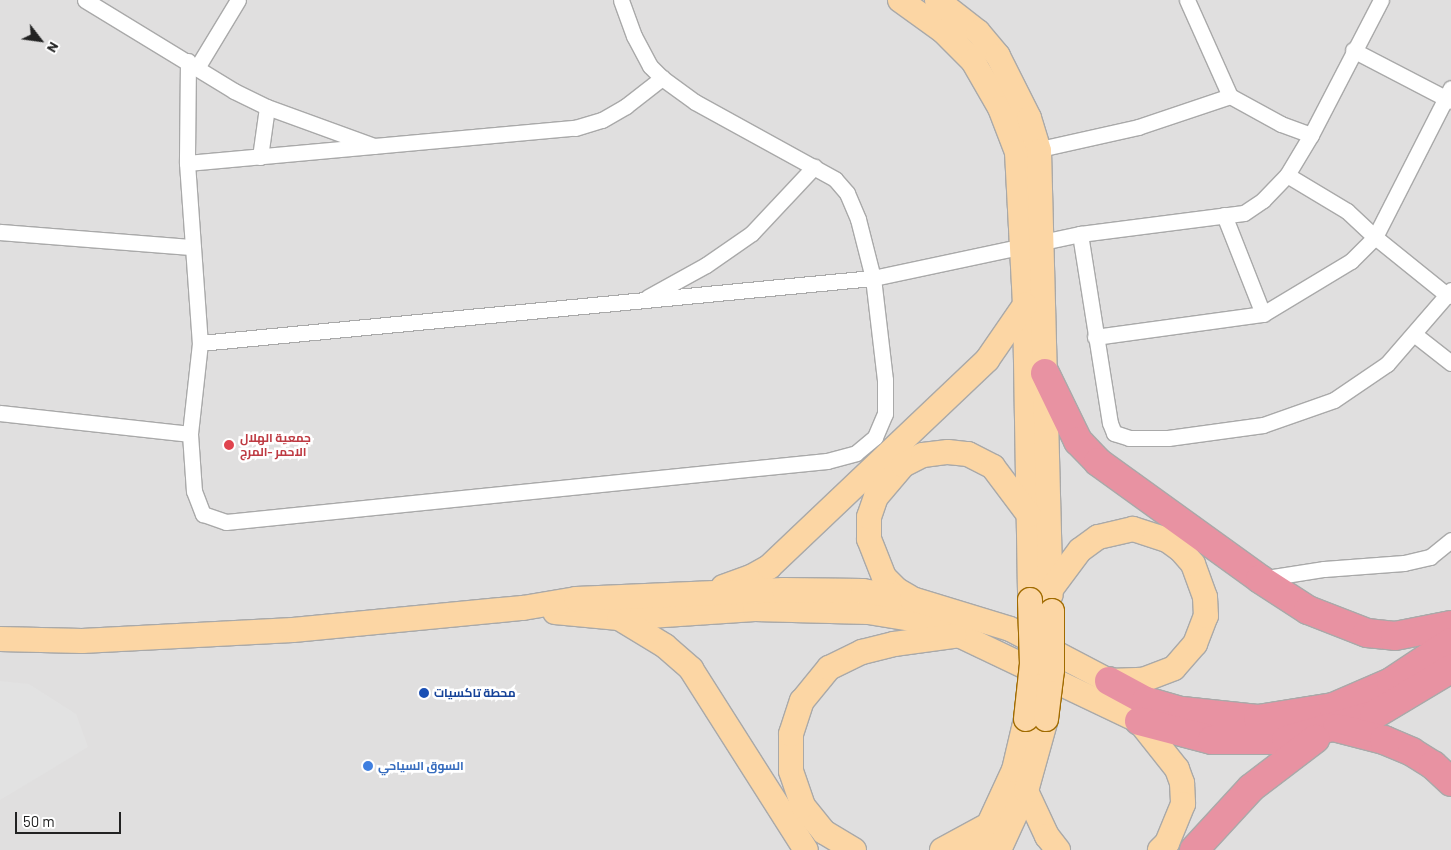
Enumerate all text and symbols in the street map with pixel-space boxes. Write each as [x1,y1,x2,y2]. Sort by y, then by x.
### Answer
north arrow [15,15,65,65]
text: N [44,39,63,56]
place label: جمعية الهلال الاحمر -المرج [240,431,311,459]
marker: جمعية الهلال الاحمر -المرج [222,438,236,452]
place label: محطة تاكسيات [434,686,516,700]
marker: محطة تاكسيات [418,687,430,699]
place label: السوق السياحي [378,759,464,773]
marker: السوق السياحي [362,760,374,772]
scale bar [18,802,124,834]
text: 50 m [23,812,55,830]

